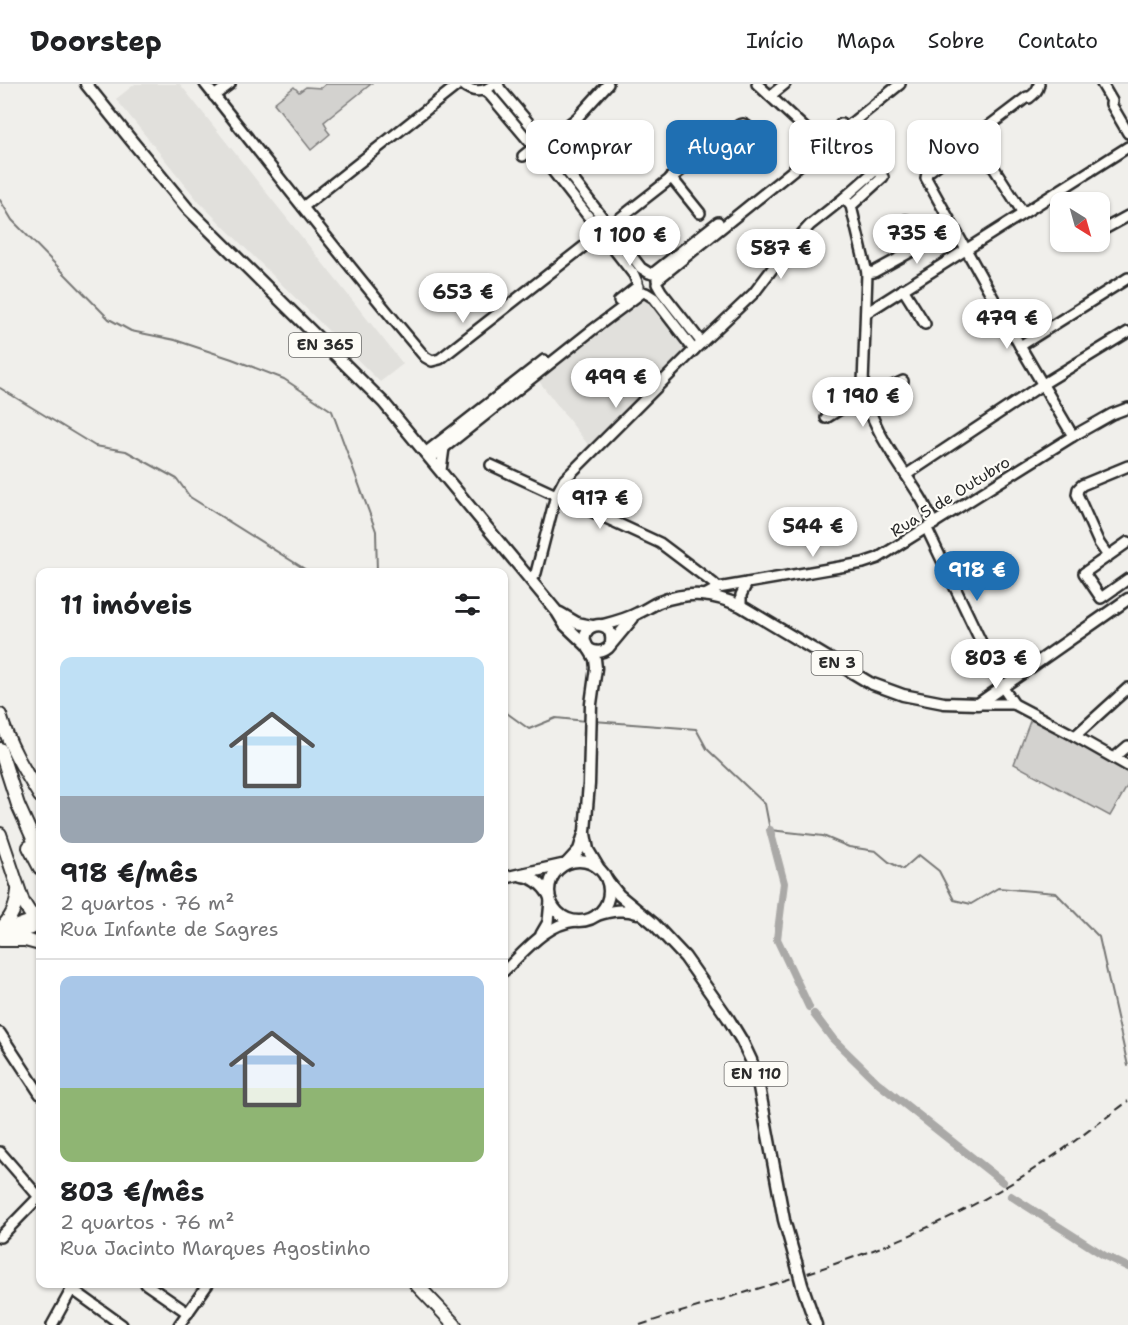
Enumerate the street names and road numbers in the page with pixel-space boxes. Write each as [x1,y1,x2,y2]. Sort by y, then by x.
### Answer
road number: EN 365 [289,333,361,357]
street label: Rua 5 de Outubro [887,451,1014,542]
road number: EN 3 [812,651,862,675]
road number: EN 110 [724,1062,788,1086]

